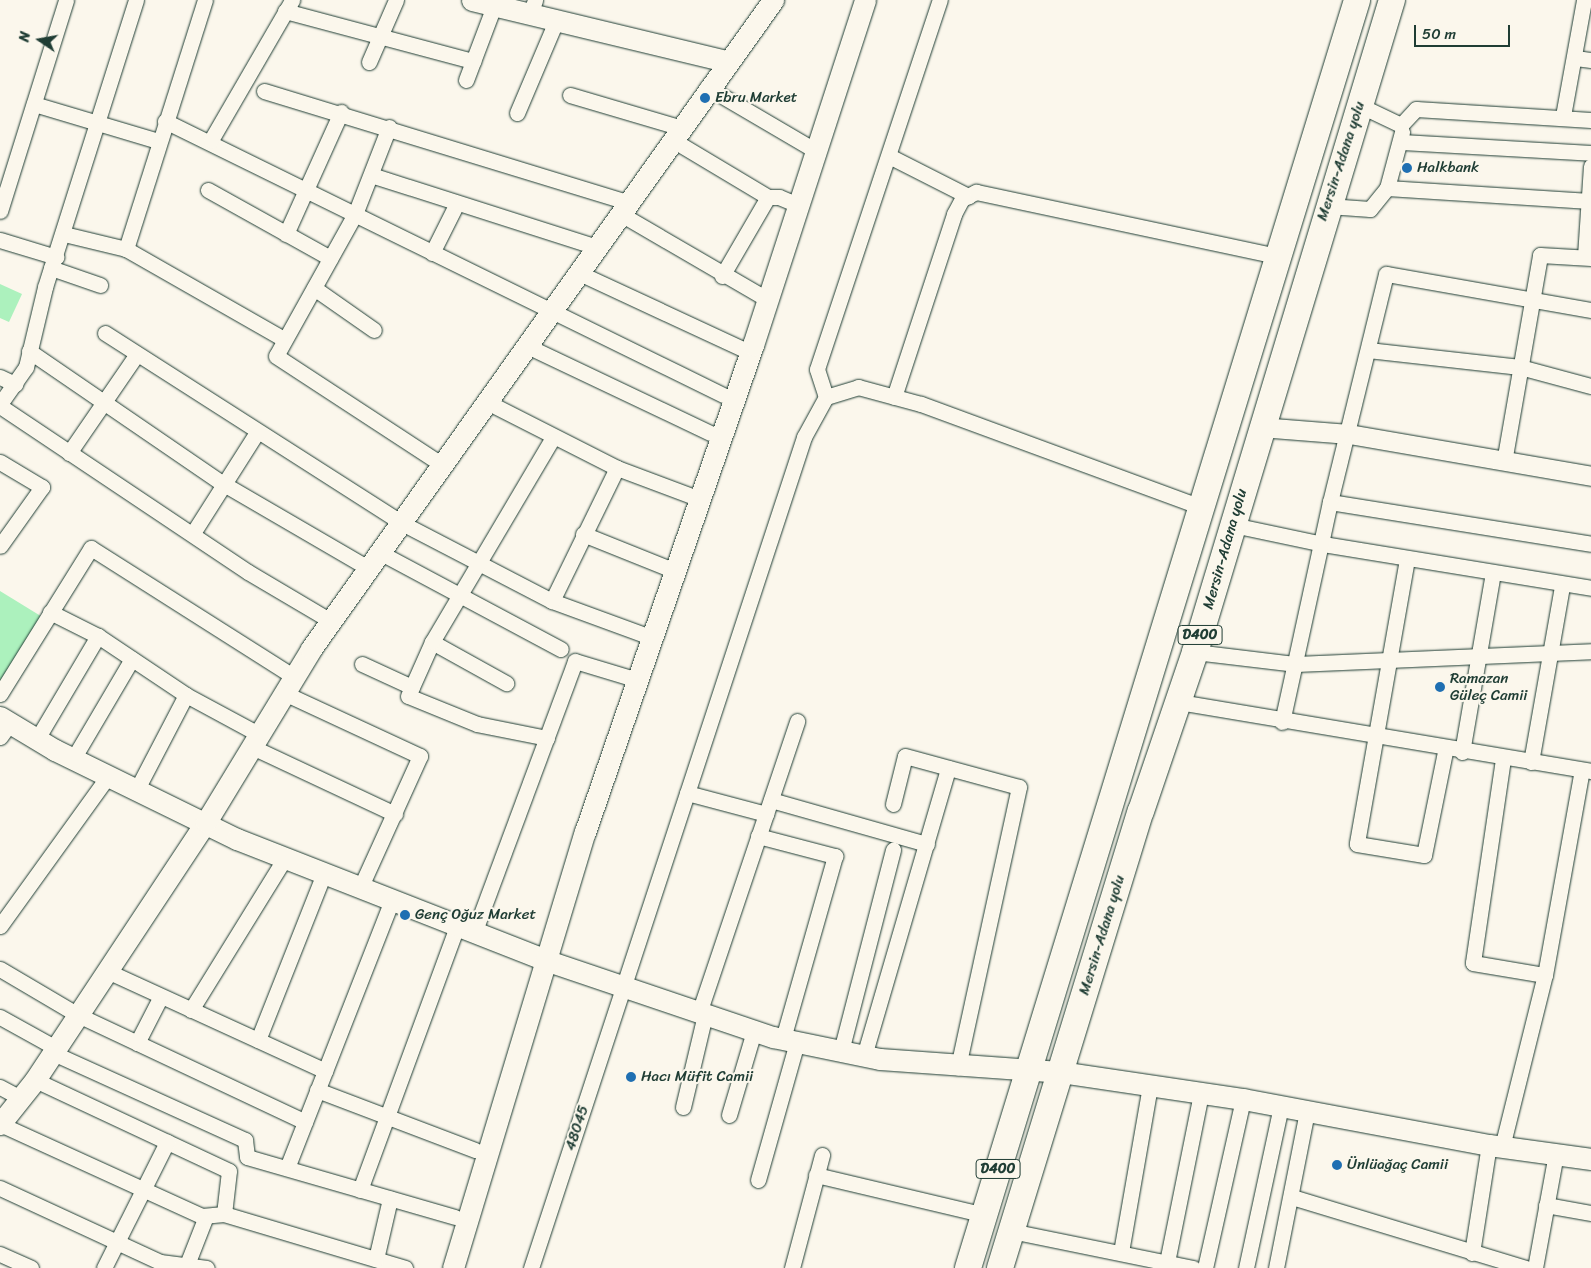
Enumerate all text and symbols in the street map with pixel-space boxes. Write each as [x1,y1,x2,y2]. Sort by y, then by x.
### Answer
north arrow [15,15,65,65]
scale bar [1416,15,1512,47]
text: 50 m [1422,21,1456,47]
text: N [12,29,38,44]
place label: Ebru Market [715,89,797,107]
marker: Ebru Market [699,92,711,104]
street label: Mersin-Adana yolu [1313,99,1369,223]
place label: Halkbank [1417,159,1479,177]
marker: Halkbank [1401,162,1413,174]
street label: Mersin-Adana yolu [1199,487,1251,611]
road number: D400 [1178,624,1222,646]
place label: Ramazan Güleç Camii [1450,669,1527,704]
marker: Ramazan Güleç Camii [1434,681,1446,693]
street label: Mersin-Adana yolu [1075,873,1129,997]
place label: Genç Oğuz Market [415,906,536,924]
marker: Genç Oğuz Market [399,909,411,921]
place label: Hacı Müfit Camii [641,1068,753,1086]
marker: Hacı Müfit Camii [625,1071,637,1083]
street label: 48045 [561,1103,593,1153]
place label: Ünlüağaç Camii [1347,1156,1448,1174]
road number: D400 [976,1158,1020,1180]
marker: Ünlüağaç Camii [1331,1159,1343,1171]

